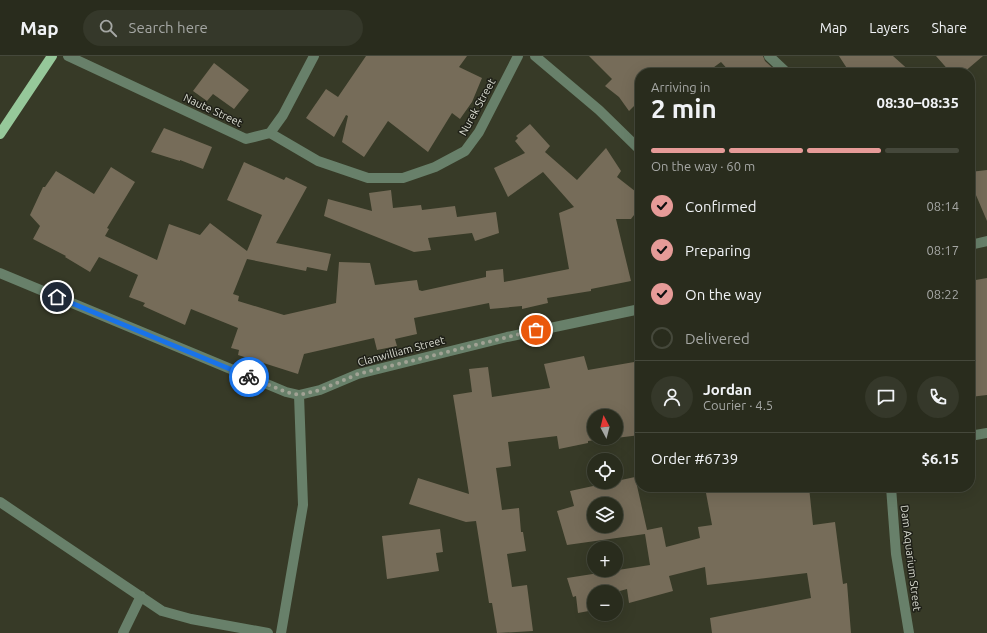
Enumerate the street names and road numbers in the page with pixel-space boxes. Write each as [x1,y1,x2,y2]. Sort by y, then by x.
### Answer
street label: Nurek Street [456,76,498,138]
street label: Naute Street [182,91,245,129]
street label: Clanwilliam Street [356,333,446,368]
street label: Dam Aquarium Street [899,504,924,612]

